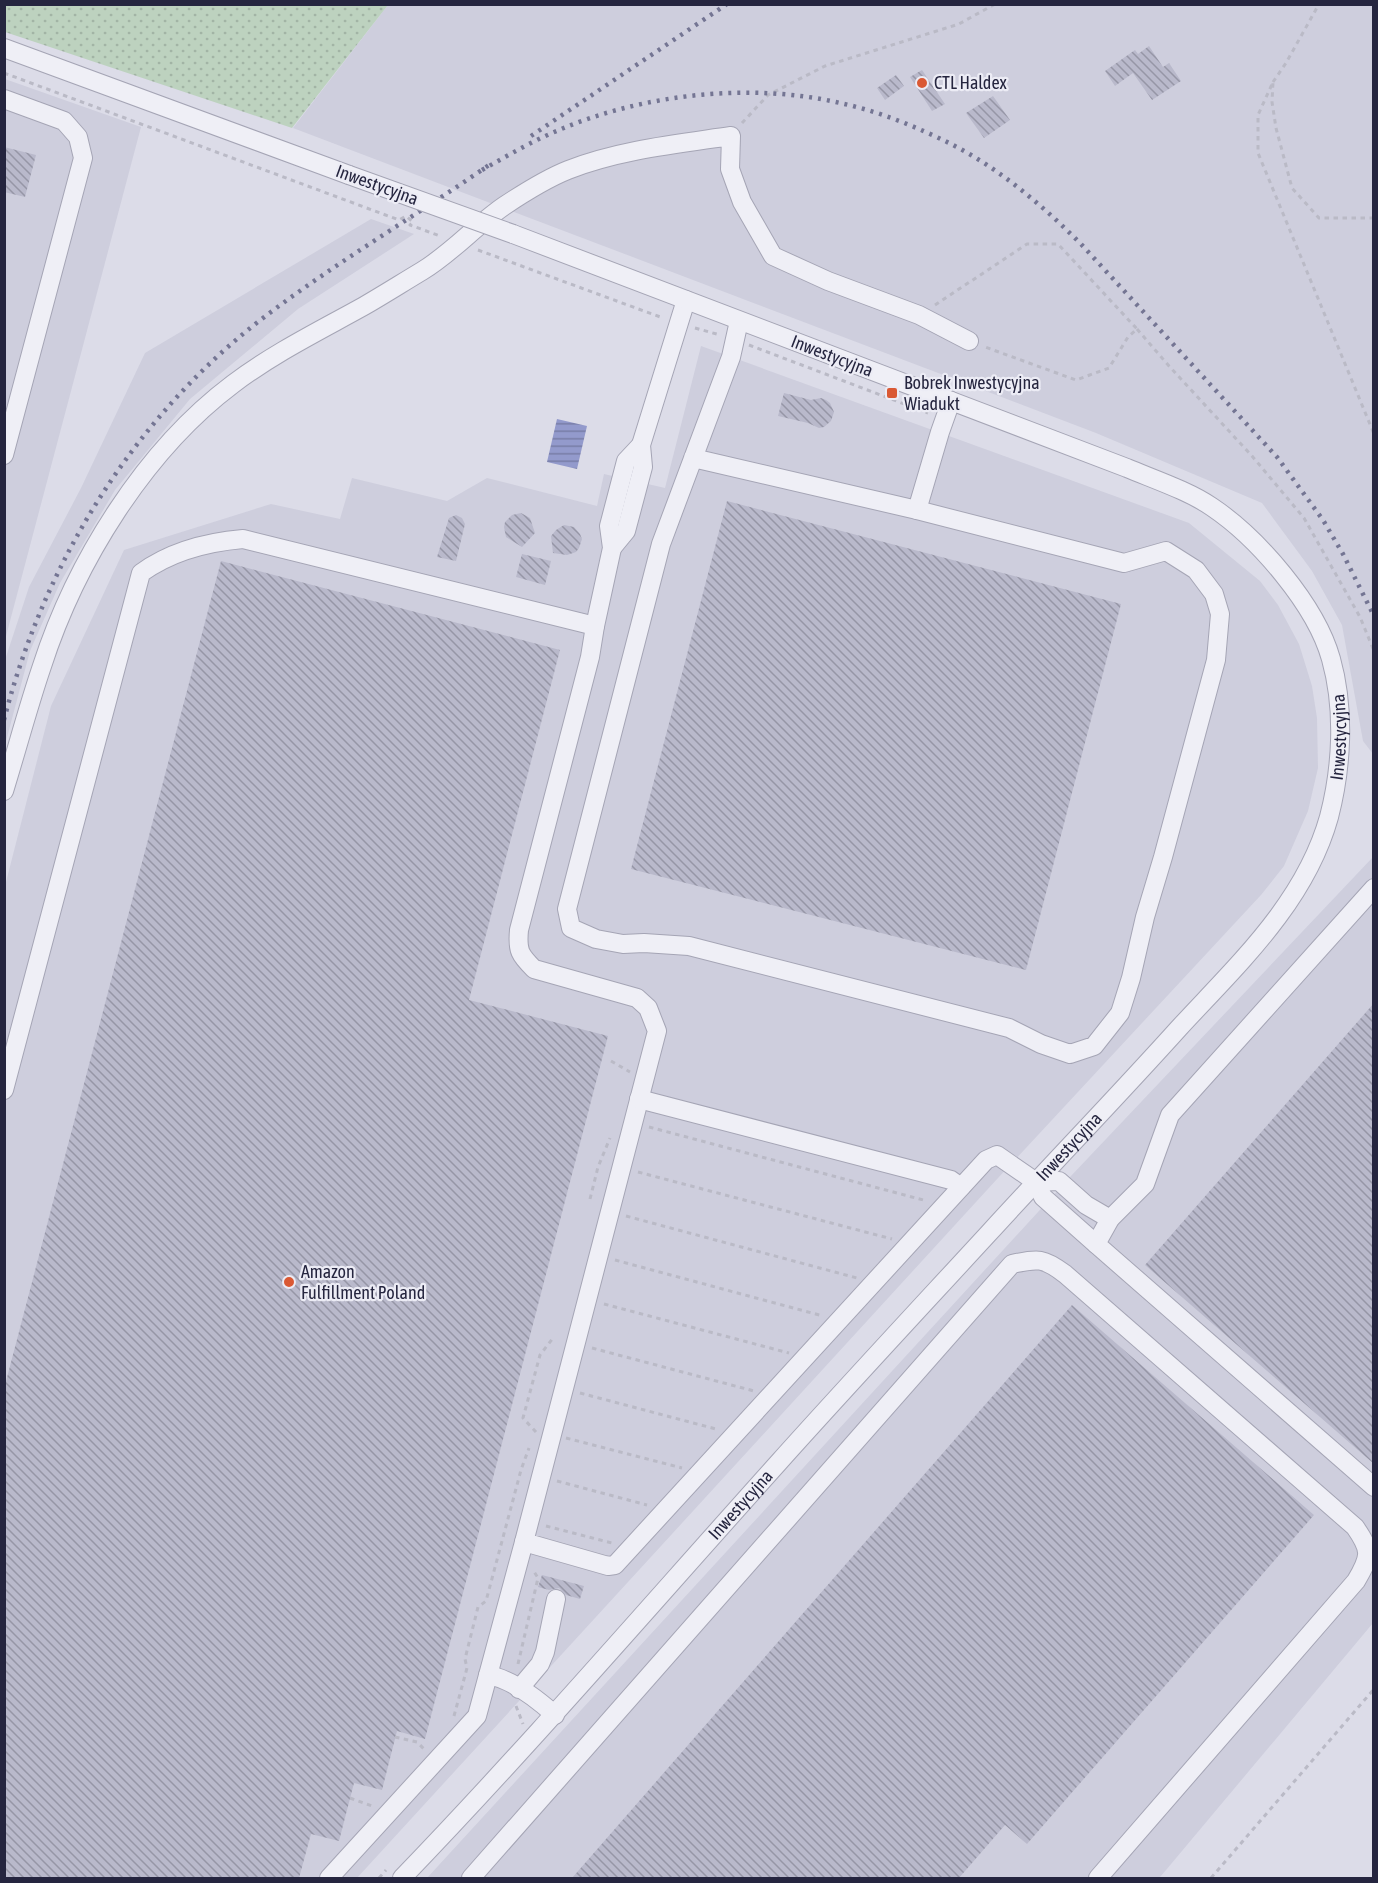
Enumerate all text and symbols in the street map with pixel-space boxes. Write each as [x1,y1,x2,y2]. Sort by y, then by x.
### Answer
place label: CTL Haldex [934,72,1007,93]
marker: CTL Haldex [915,76,929,90]
street label: Inwestycyjna [333,160,421,209]
street label: Inwestycyjna [788,330,876,381]
place label: Bobrek Inwestycyjna Wiadukt [904,372,1040,414]
marker: Bobrek Inwestycyjna Wiadukt [885,386,899,400]
street label: Inwestycyjna [1326,693,1350,782]
street label: Inwestycyjna [1032,1108,1106,1185]
place label: Amazon Fulfillment Poland [301,1261,425,1303]
marker: Amazon Fulfillment Poland [282,1275,296,1289]
street label: Inwestycyjna [704,1465,777,1544]

